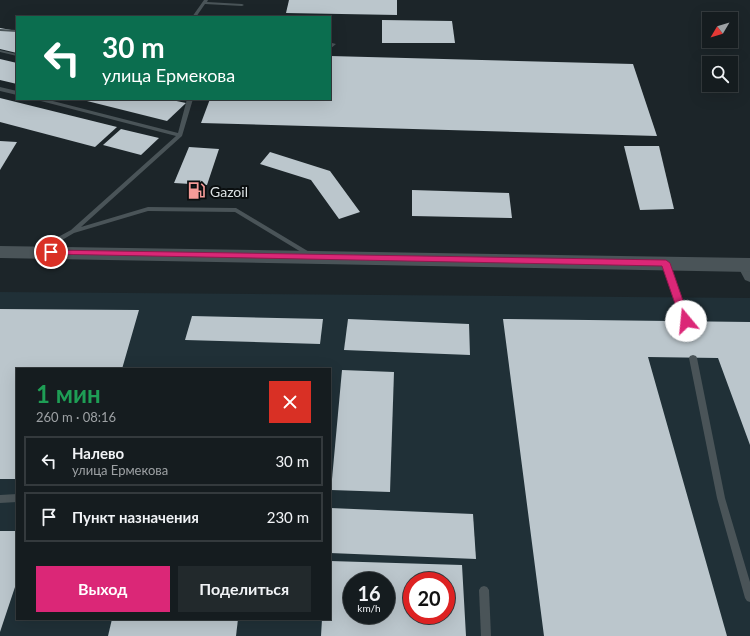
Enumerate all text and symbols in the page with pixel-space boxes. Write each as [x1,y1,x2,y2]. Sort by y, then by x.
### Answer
north arrow [702,12,738,48]
map controls [702,12,738,92]
text: 30 m [102,30,165,64]
icon: left [36,32,88,84]
button: search [702,56,738,92]
text: улица Ермекова [102,64,235,86]
fuel station icon: Gazoil [187,181,207,201]
place label: Gazoil [210,183,248,200]
pin [34,235,68,269]
icon: arrive [40,241,62,263]
position arrow [665,300,707,342]
text: 1 мин [36,379,101,408]
button: close [269,381,311,423]
text: 260 m · 08:16 [36,409,116,425]
text: Налево [72,444,124,462]
icon: left [38,450,60,472]
text: 30 m [275,452,309,470]
text: улица Ермекова [72,462,168,478]
icon: arrive [38,506,60,528]
text: Пункт назначения [72,508,199,526]
text: 230 m [267,508,309,526]
button: Выход [36,566,170,612]
button: Поделиться [178,566,311,612]
speed limit sign: 20 [403,572,455,624]
text: 16 [357,581,381,605]
text: km/h [357,602,381,614]

